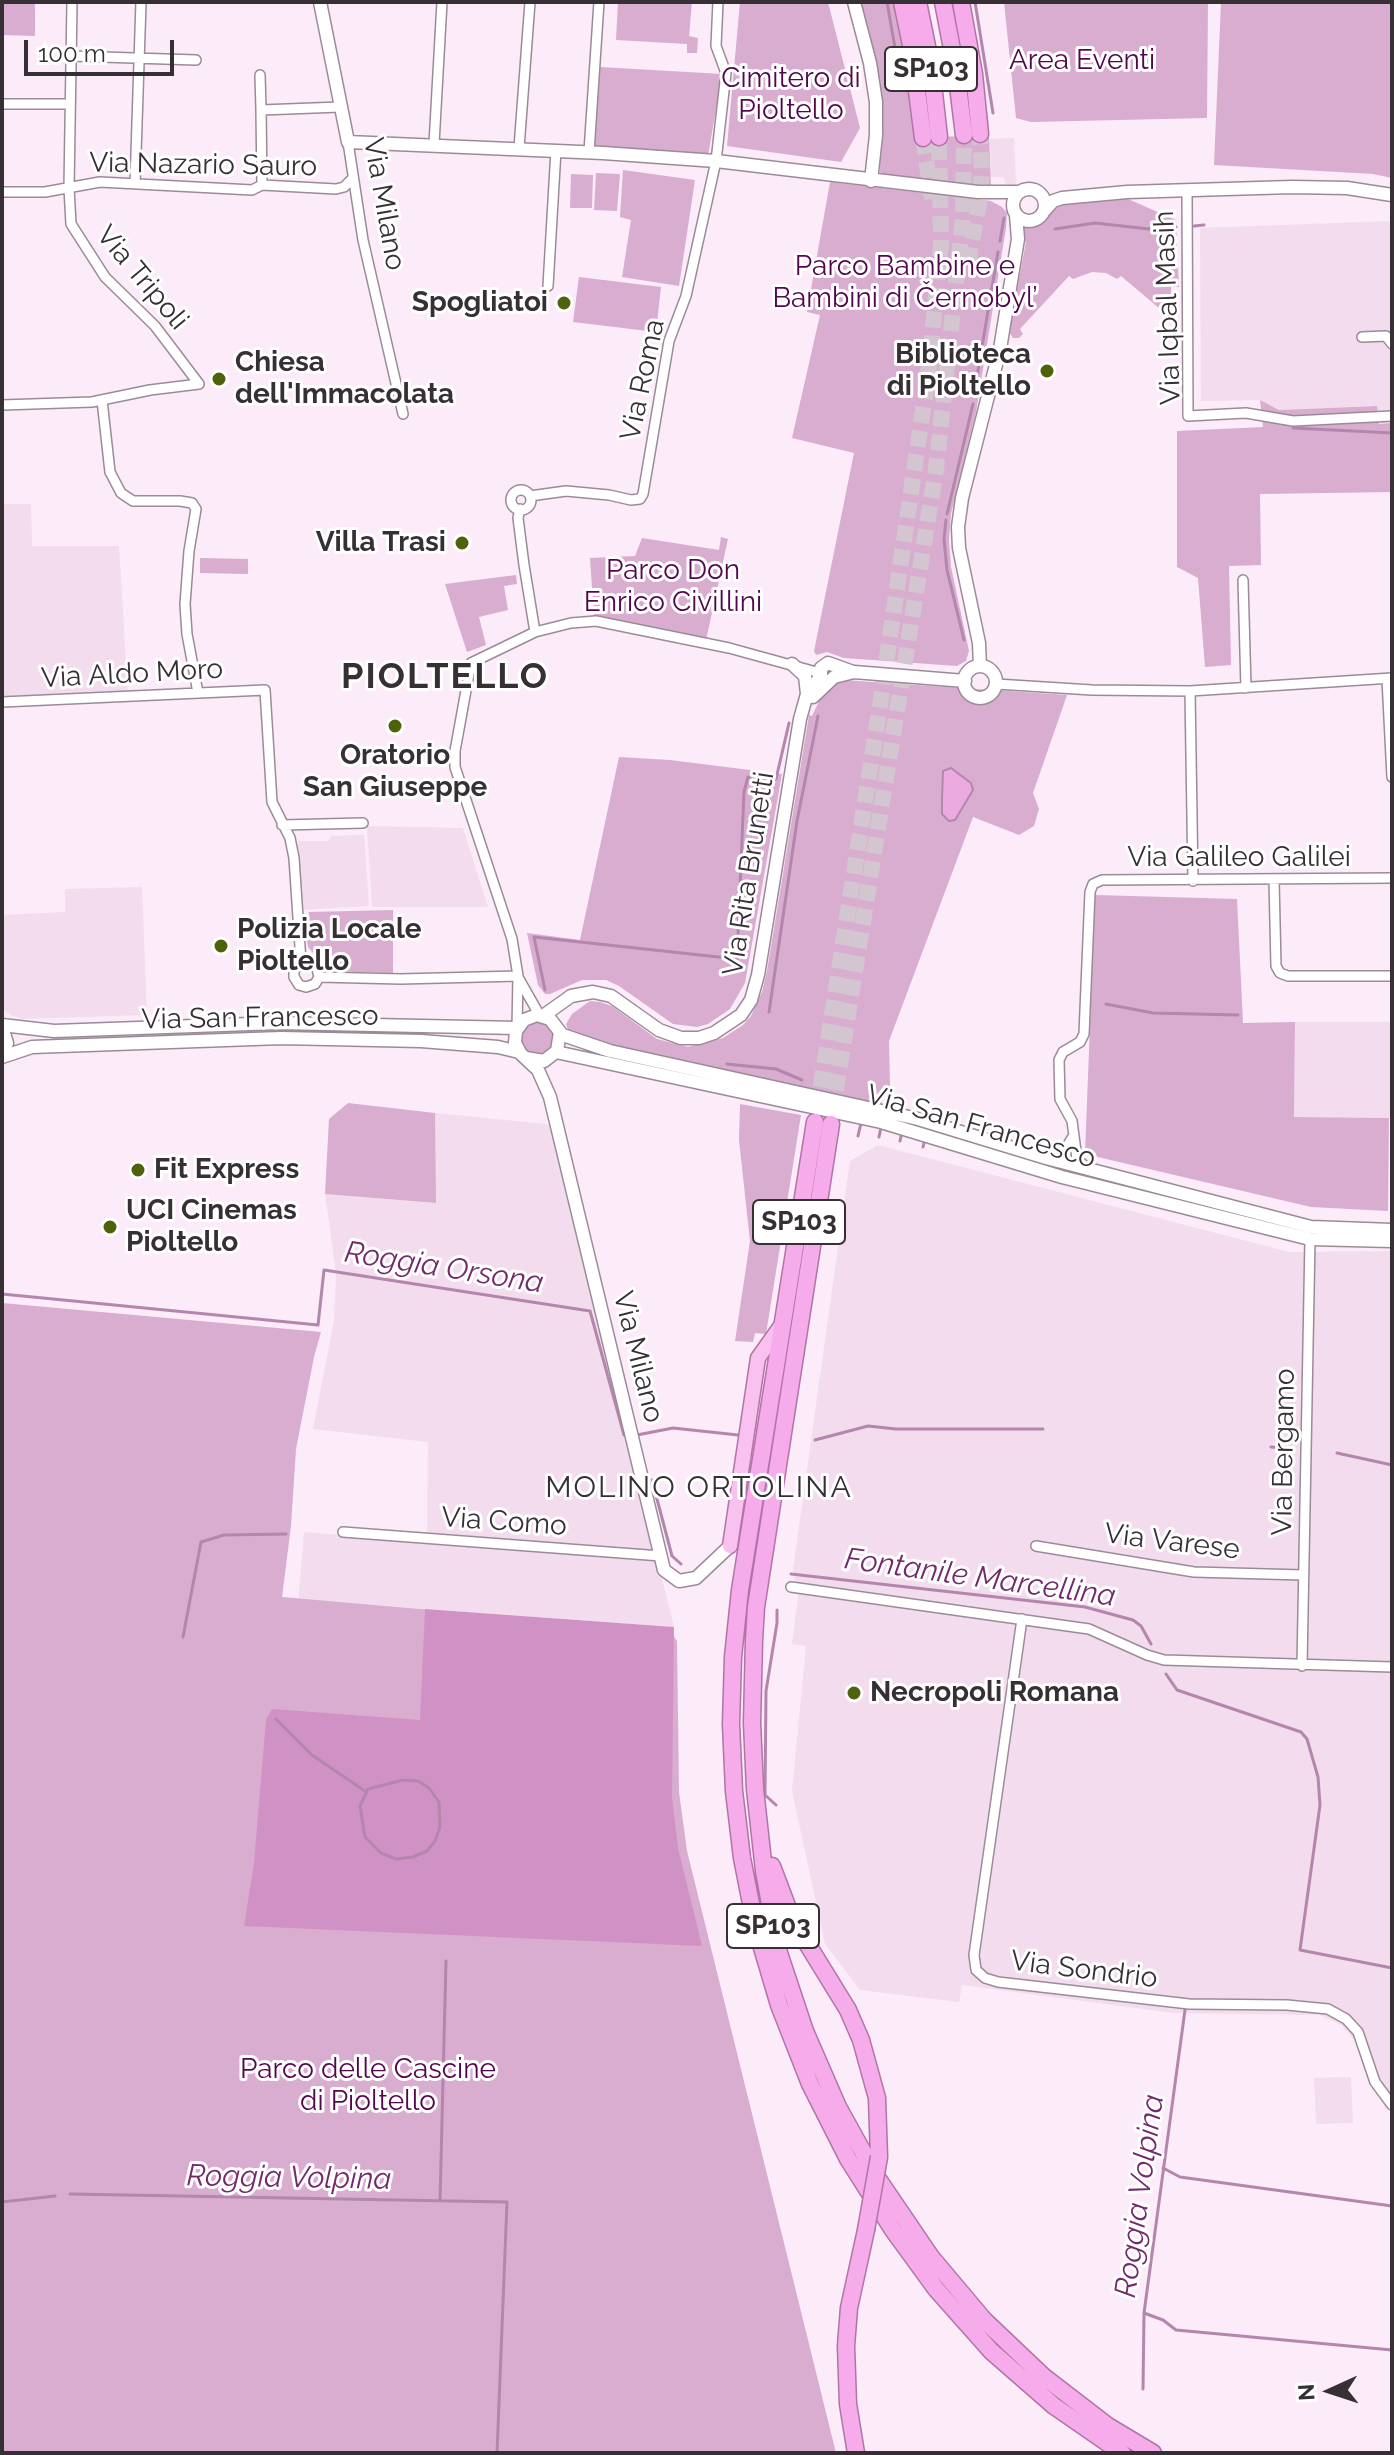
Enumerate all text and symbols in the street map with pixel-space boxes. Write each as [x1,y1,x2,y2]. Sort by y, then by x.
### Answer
scale bar [28,24,178,74]
text: 100 m [38,39,106,68]
park label: Area Eventi [1009,44,1155,78]
road number: SP103 [885,47,977,91]
park label: Cimitero di Pioltello [721,62,861,128]
street label: Via Milano [356,135,412,273]
street label: Via Nazario Sauro [89,146,317,184]
street label: Via Iqbal Masih [1148,210,1188,406]
street label: Via Tripoli [89,219,195,337]
park label: Parco Bambine e Bambini di Černobyl’ [772,250,1038,316]
place label: Spogliatoi [412,286,548,320]
marker: Spogliatoi [555,294,573,312]
street label: Via Roma [614,316,672,444]
place label: Biblioteca di Pioltello [887,338,1031,404]
place label: Chiesa dell'Immacolata [235,346,454,412]
marker: Biblioteca di Pioltello [1038,362,1056,380]
marker: Chiesa dell'Immacolata [210,370,228,388]
place label: Villa Trasi [316,526,446,560]
marker: Villa Trasi [453,534,471,552]
park label: Parco Don Enrico Civillini [584,554,762,620]
street label: Via Aldo Moro [40,652,224,696]
district label: PIOLTELLO [341,655,549,699]
marker: Oratorio San Giuseppe [386,717,404,735]
place label: Oratorio San Giuseppe [303,739,487,805]
street label: Via Rita Brunetti [716,770,782,978]
street label: Via Galileo Galilei [1127,841,1351,875]
place label: Polizia Locale Pioltello [237,913,422,979]
marker: Polizia Locale Pioltello [212,937,230,955]
street label: Via San Francesco [141,999,379,1037]
street label: Via San Francesco [862,1078,1100,1176]
place label: Fit Express [154,1153,299,1187]
marker: Fit Express [129,1161,147,1179]
place label: UCI Cinemas Pioltello [126,1194,297,1260]
road number: SP103 [753,1200,845,1244]
marker: UCI Cinemas Pioltello [101,1218,119,1236]
water label: Roggia Orsona [342,1235,546,1301]
street label: Via Milano [605,1288,671,1426]
street label: Via Bergamo [1266,1368,1302,1536]
district label: MOLINO ORTOLINA [545,1470,853,1506]
street label: Via Como [440,1501,568,1543]
street label: Via Varese [1102,1517,1242,1567]
water label: Fontanile Marcellina [842,1541,1118,1615]
place label: Necropoli Romana [870,1676,1119,1710]
marker: Necropoli Romana [845,1684,863,1702]
road number: SP103 [727,1904,819,1948]
street label: Via Sondrio [1009,1944,1159,1996]
park label: Parco delle Cascine di Pioltello [240,2053,496,2119]
water label: Roggia Volpina [1108,2092,1172,2300]
water label: Roggia Volpina [186,2158,392,2198]
north arrow [1290,2351,1370,2431]
text: N [1293,2383,1319,2401]

